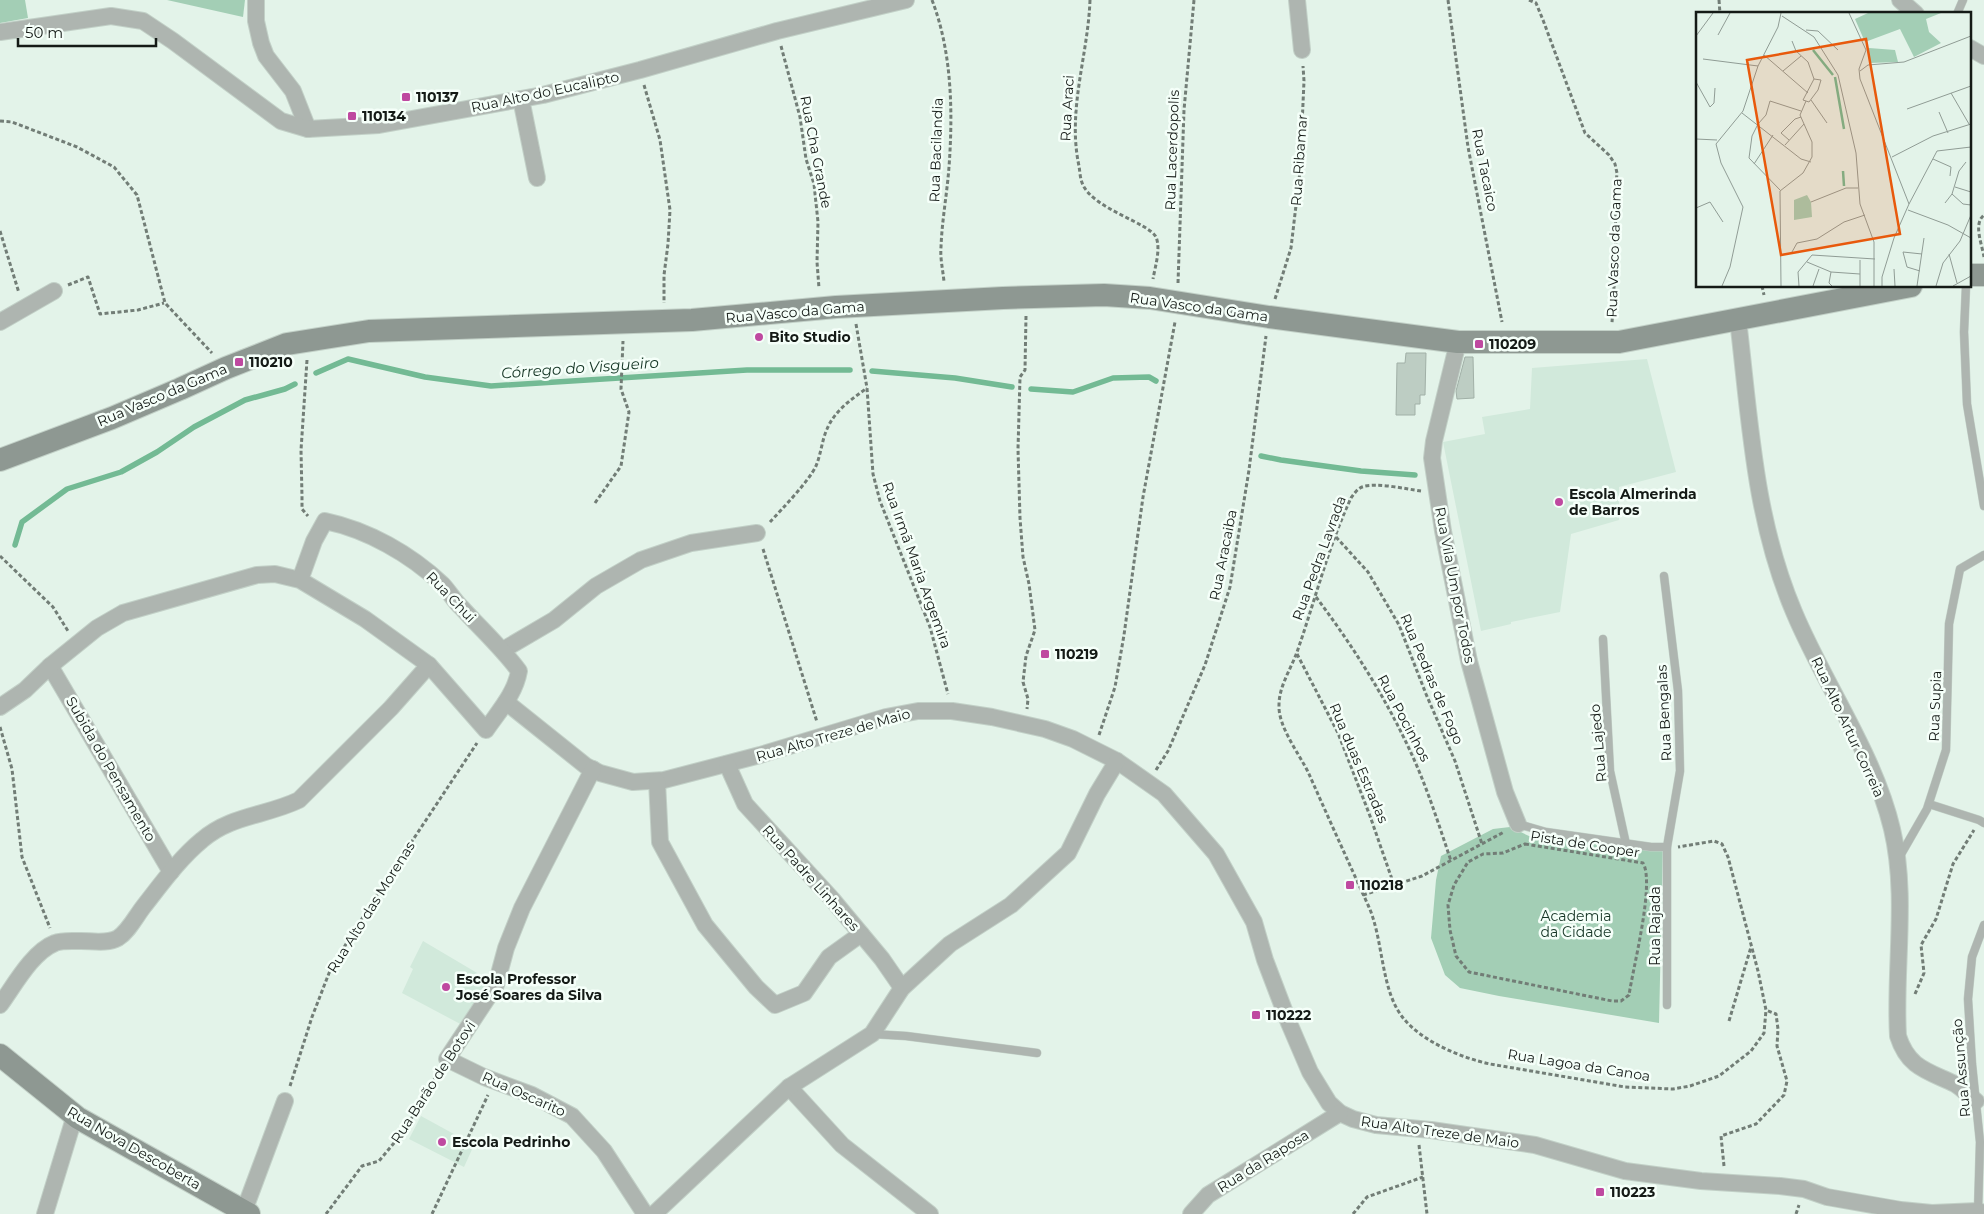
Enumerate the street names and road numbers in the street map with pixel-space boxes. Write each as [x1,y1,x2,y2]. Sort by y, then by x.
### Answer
street label: Rua Alto do Eucalipto [469,67,621,116]
street label: Rua Araci [1056,74,1078,142]
street label: Rua Lacerdopolis [1161,89,1183,211]
street label: Rua Cha Grande [796,94,836,210]
street label: Rua Bacilandia [925,97,947,203]
street label: Rua Ribamar [1287,113,1311,206]
street label: Rua Tacaico [1468,127,1502,213]
street label: Rua Vasco da Gama [1603,178,1625,318]
street label: Rua Vasco da Gama [1129,288,1269,326]
street label: Rua Vasco da Gama [725,297,865,327]
street label: Rua Vasco da Gama [94,359,230,431]
street label: Rua Irmã Maria Argemira [878,479,956,651]
street label: Rua Pedra Lavrada [1288,493,1350,623]
street label: Rua Vila Um por Todos [1431,505,1479,665]
street label: Rua Aracaiba [1205,508,1241,602]
street label: Rua Chui [422,568,480,626]
street label: Rua Pedras de Fogo [1396,611,1468,747]
street label: Rua Alto Artur Correia [1807,654,1889,800]
street label: Rua Bengalas [1652,664,1676,762]
street label: Rua Supia [1925,670,1945,742]
street label: Rua Pocinhos [1373,671,1435,765]
street label: Subida do Pensamento [62,693,160,845]
street label: Rua duas Estradas [1326,700,1393,826]
street label: Rua Lajedo [1586,703,1610,783]
street label: Rua Alto Treze de Maio [754,704,912,766]
street label: Rua Padre Linhares [759,821,863,935]
street label: Pista de Cooper [1529,826,1641,862]
street label: Rua Alto das Morenas [323,838,419,976]
street label: Rua Rajada [1646,886,1664,966]
street label: Rua Barão de Botovi [387,1017,479,1147]
street label: Rua Assunção [1948,1018,1974,1118]
street label: Rua Lagoa da Canoa [1506,1045,1652,1085]
street label: Rua Oscarito [479,1068,569,1121]
street label: Rua Nova Descoberta [64,1102,204,1194]
street label: Rua Alto Treze de Maio [1360,1112,1520,1152]
street label: Rua da Raposa [1214,1126,1312,1196]

